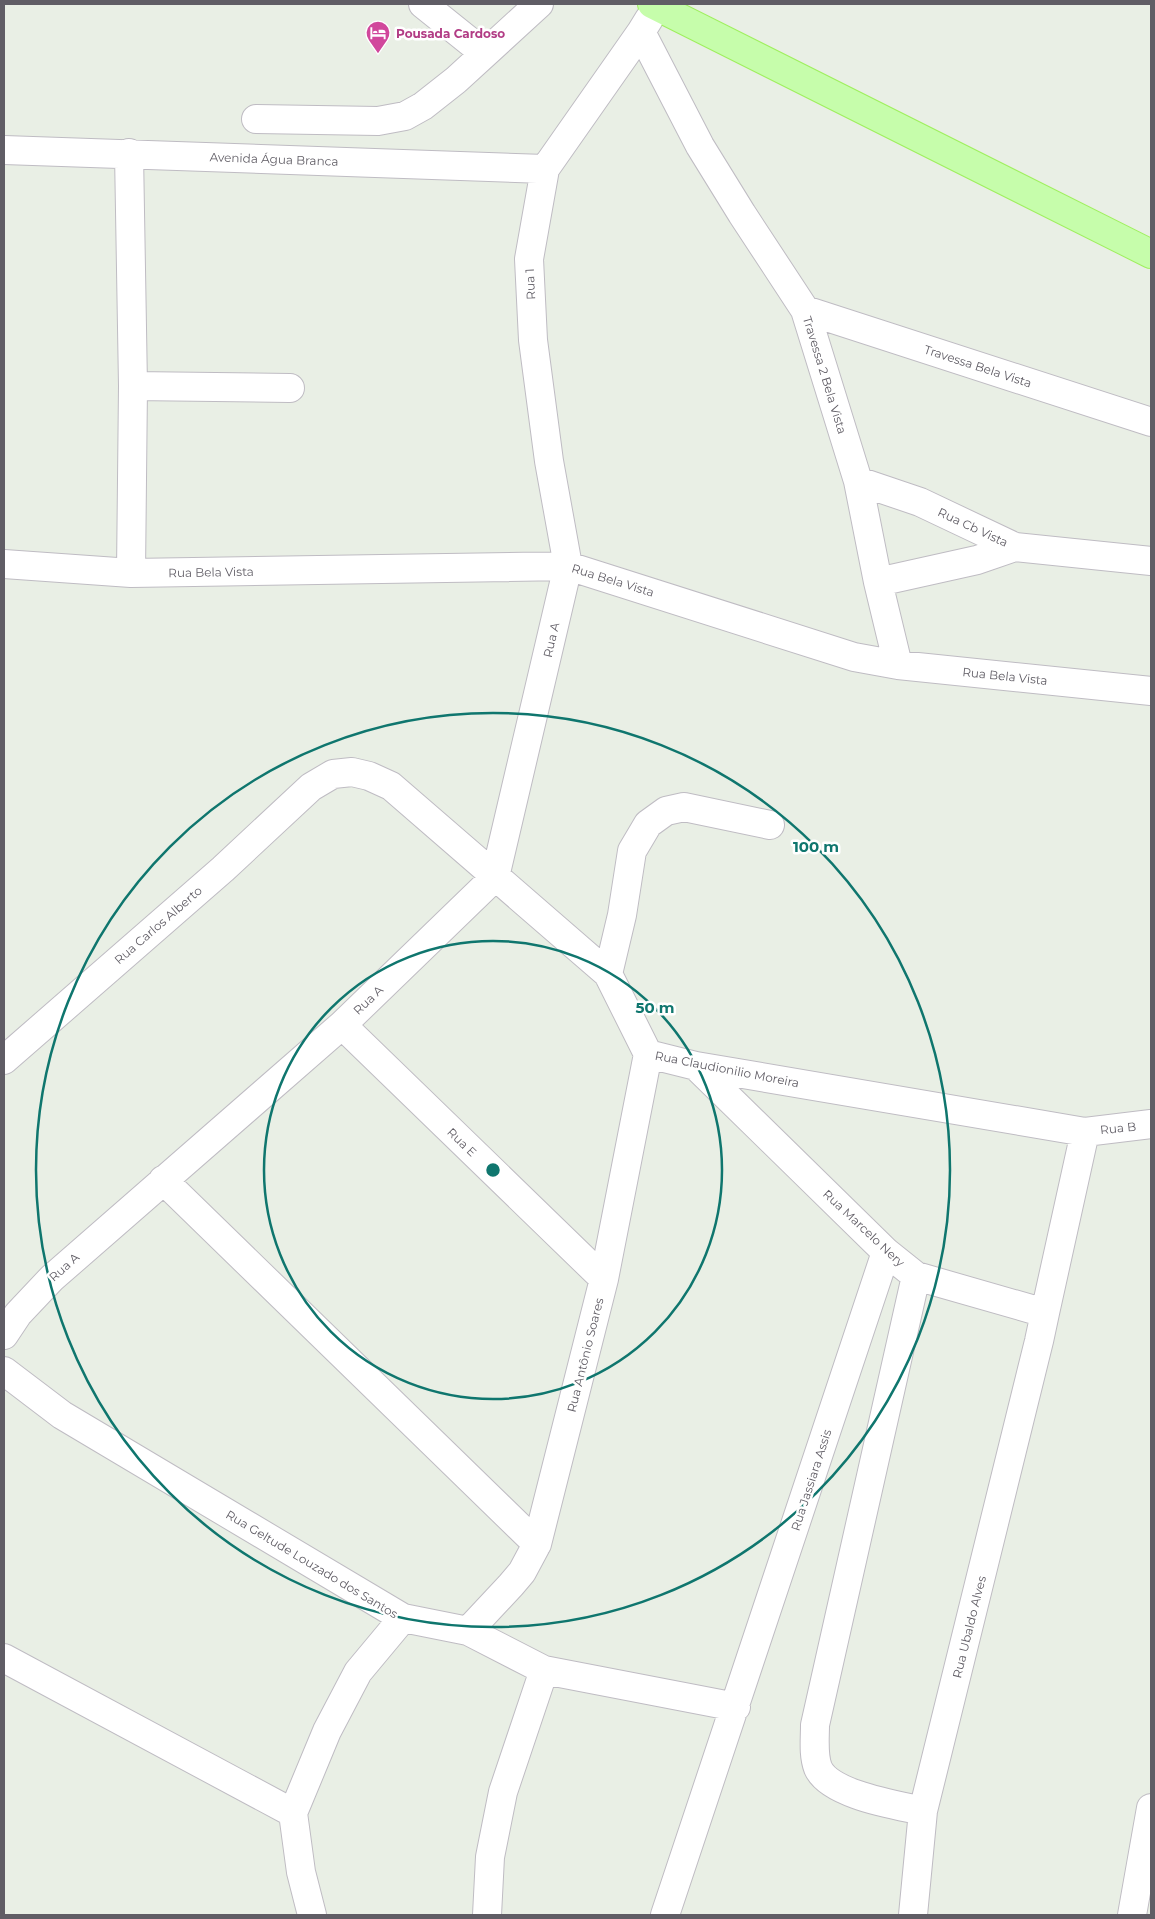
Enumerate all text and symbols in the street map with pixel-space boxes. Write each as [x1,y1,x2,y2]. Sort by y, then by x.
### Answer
hotel icon: Pousada Cardoso [365,20,391,54]
place label: Pousada Cardoso [396,26,505,41]
street label: Avenida Água Branca [209,149,339,169]
street label: Rua 1 [522,268,538,300]
street label: Travessa 2 Bela Vista [800,314,850,436]
street label: Travessa Bela Vista [922,342,1034,390]
street label: Rua Cb Vista [936,504,1010,550]
street label: Rua Bela Vista [570,560,656,600]
street label: Rua Bela Vista [168,564,254,580]
street label: Rua A [540,621,562,659]
street label: Rua Bela Vista [962,664,1048,688]
text: 100 m [793,837,839,856]
street label: Rua Carlos Alberto [111,883,205,967]
street label: Rua A [350,982,386,1018]
text: 50 m [635,998,675,1017]
street label: Rua Claudionilio Moreira [654,1048,800,1090]
street label: Rua B [1099,1119,1137,1137]
street label: Rua E [444,1124,480,1160]
centre of rings [484,1161,502,1179]
street label: Rua Marcelo Nery [820,1186,908,1270]
street label: Rua A [46,1249,83,1284]
street label: Rua Antônio Soares [564,1296,607,1414]
street label: Rua Jassiara Assis [787,1427,835,1533]
street label: Rua Geltude Louzado dos Santos [223,1507,401,1621]
street label: Rua Ubaldo Alves [949,1574,989,1680]

